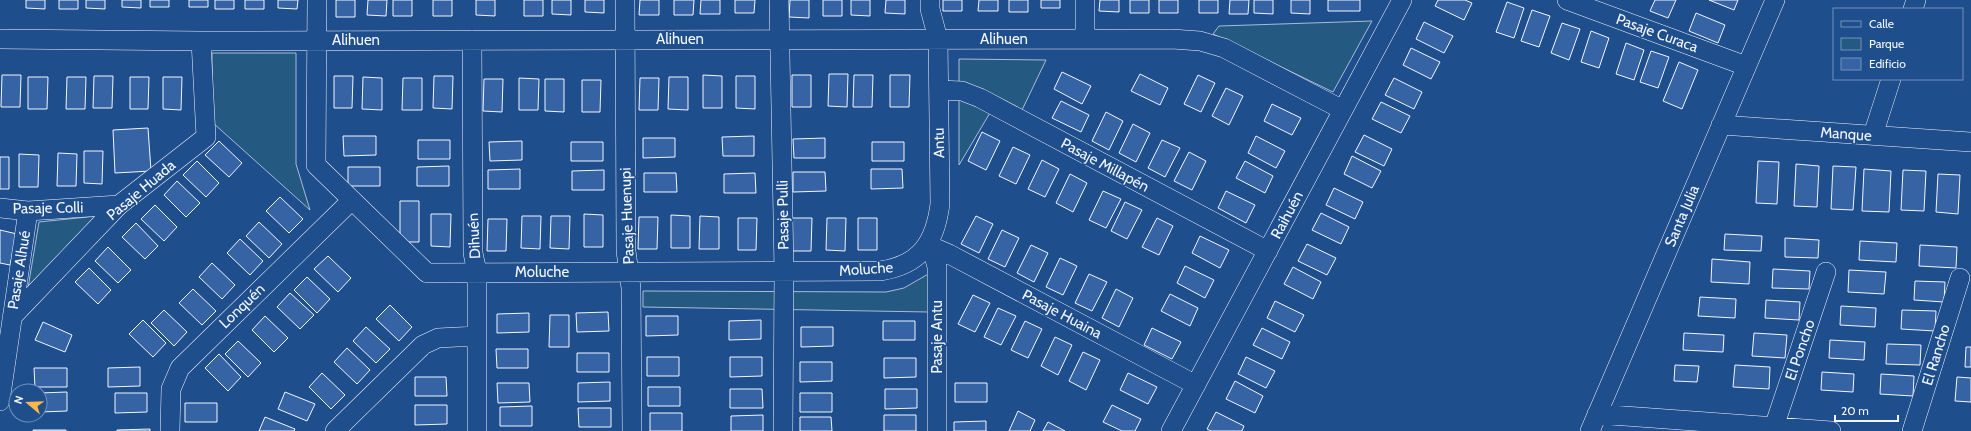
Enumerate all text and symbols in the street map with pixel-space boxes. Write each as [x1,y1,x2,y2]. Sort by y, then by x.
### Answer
legend [1833,8,1963,80]
street label: Pasaje Curaca [1614,10,1701,56]
text: Calle [1869,16,1894,31]
street label: Alihuen [656,30,704,48]
street label: Alihuen [980,30,1028,48]
street label: Alihuen [332,31,380,49]
text: Parque [1869,36,1904,51]
text: Edificio [1869,56,1906,71]
street label: Manque [1820,123,1873,145]
street label: Antu [930,128,948,158]
street label: Pasaje Millapén [1058,134,1152,196]
street label: Pasaje Huada [103,156,180,224]
street label: Pasaje Huenupi [616,167,638,265]
street label: Pasaje Pulli [773,180,793,250]
street label: Santa Julia [1661,182,1703,250]
street label: Raihuén [1267,188,1307,242]
street label: Pasaje Colli [12,198,84,218]
street label: Dihuén [464,213,484,259]
street label: Pasaje Alhué [4,229,34,311]
street label: Moluche [838,258,894,280]
street label: Moluche [515,263,569,281]
street label: Lonquén [216,280,268,332]
street label: Pasaje Huaina [1019,286,1106,343]
street label: Pasaje Antu [928,300,946,374]
street label: El Poncho [1781,317,1819,383]
street label: El Rancho [1918,322,1954,388]
north arrow [8,383,48,423]
text: N [11,394,26,406]
scale bar [1835,397,1898,423]
text: 20 m [1841,403,1869,418]

